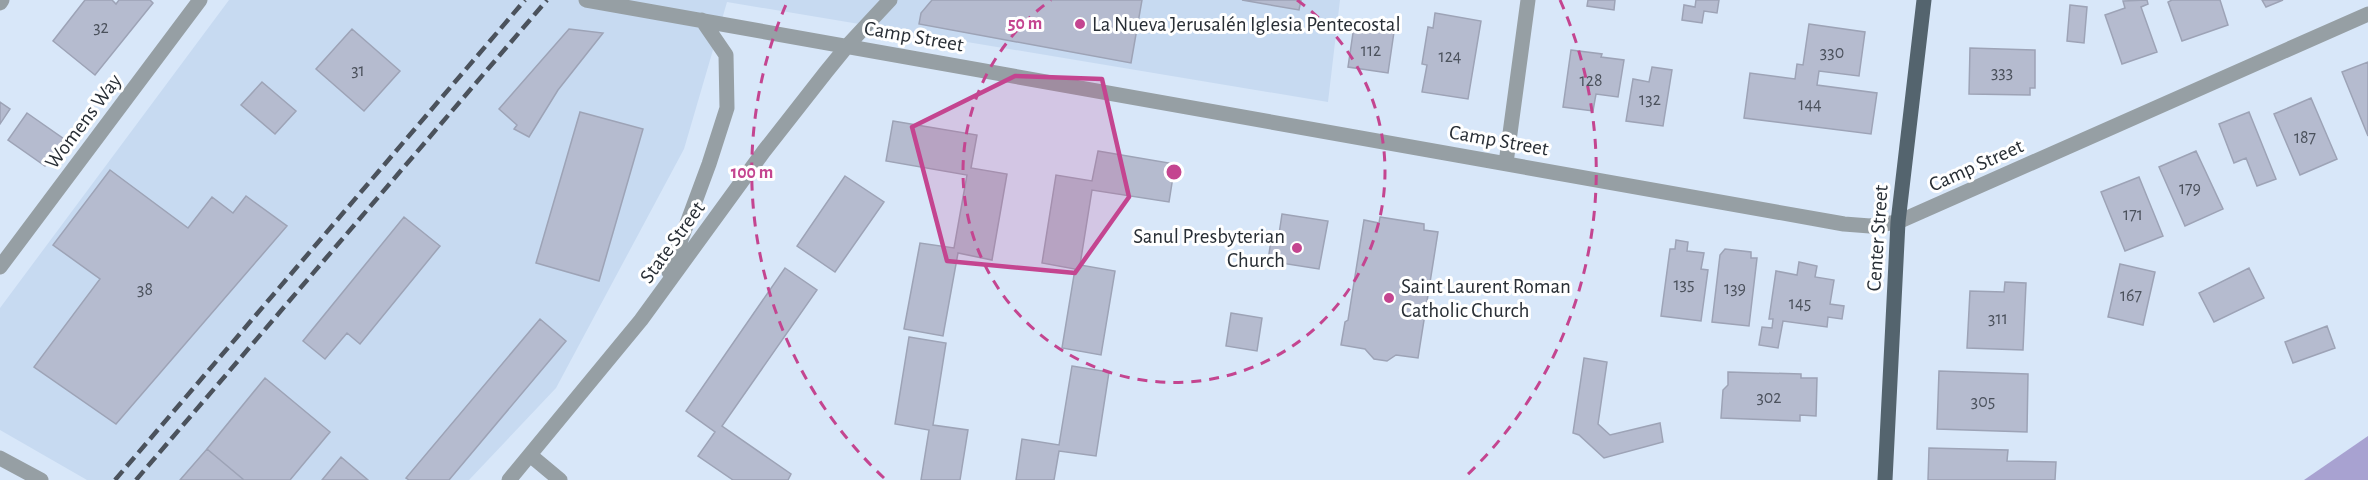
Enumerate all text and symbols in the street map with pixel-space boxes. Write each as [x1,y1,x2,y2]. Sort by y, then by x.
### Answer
place label: La Nueva Jerusalén Iglesia Pentecostal [1092,14,1401,35]
text: 50 m [1008,15,1042,33]
street label: Camp Street [862,17,966,56]
marker: La Nueva Jerusalén Iglesia Pentecostal [1073,17,1087,31]
house number: 32 [93,19,109,37]
house number: 112 [1361,42,1381,60]
house number: 330 [1820,44,1844,62]
house number: 124 [1438,48,1462,66]
house number: 31 [351,62,365,80]
house number: 333 [1991,64,2013,82]
street label: Womens Way [41,70,126,173]
house number: 128 [1580,72,1602,90]
house number: 132 [1639,91,1661,109]
house number: 144 [1798,96,1822,114]
street label: Camp Street [1447,121,1551,160]
house number: 187 [2294,129,2316,147]
street label: Camp Street [1926,135,2027,196]
centre of rings [1164,162,1184,182]
text: 100 m [731,164,773,182]
house number: 179 [2179,180,2201,198]
street label: Center Street [1863,184,1892,292]
street label: State Street [636,197,709,287]
house number: 171 [2123,206,2143,224]
place label: Sanul Presbyterian Church [1133,226,1285,271]
marker: Sanul Presbyterian Church [1290,241,1304,255]
place label: Saint Laurent Roman Catholic Church [1401,276,1571,321]
house number: 135 [1673,276,1695,294]
house number: 139 [1724,280,1746,298]
house number: 38 [137,281,153,299]
house number: 167 [2120,287,2142,305]
marker: Saint Laurent Roman Catholic Church [1382,291,1396,305]
house number: 145 [1789,295,1811,313]
house number: 311 [1988,310,2008,328]
house number: 302 [1756,389,1782,407]
house number: 305 [1971,393,1995,411]

